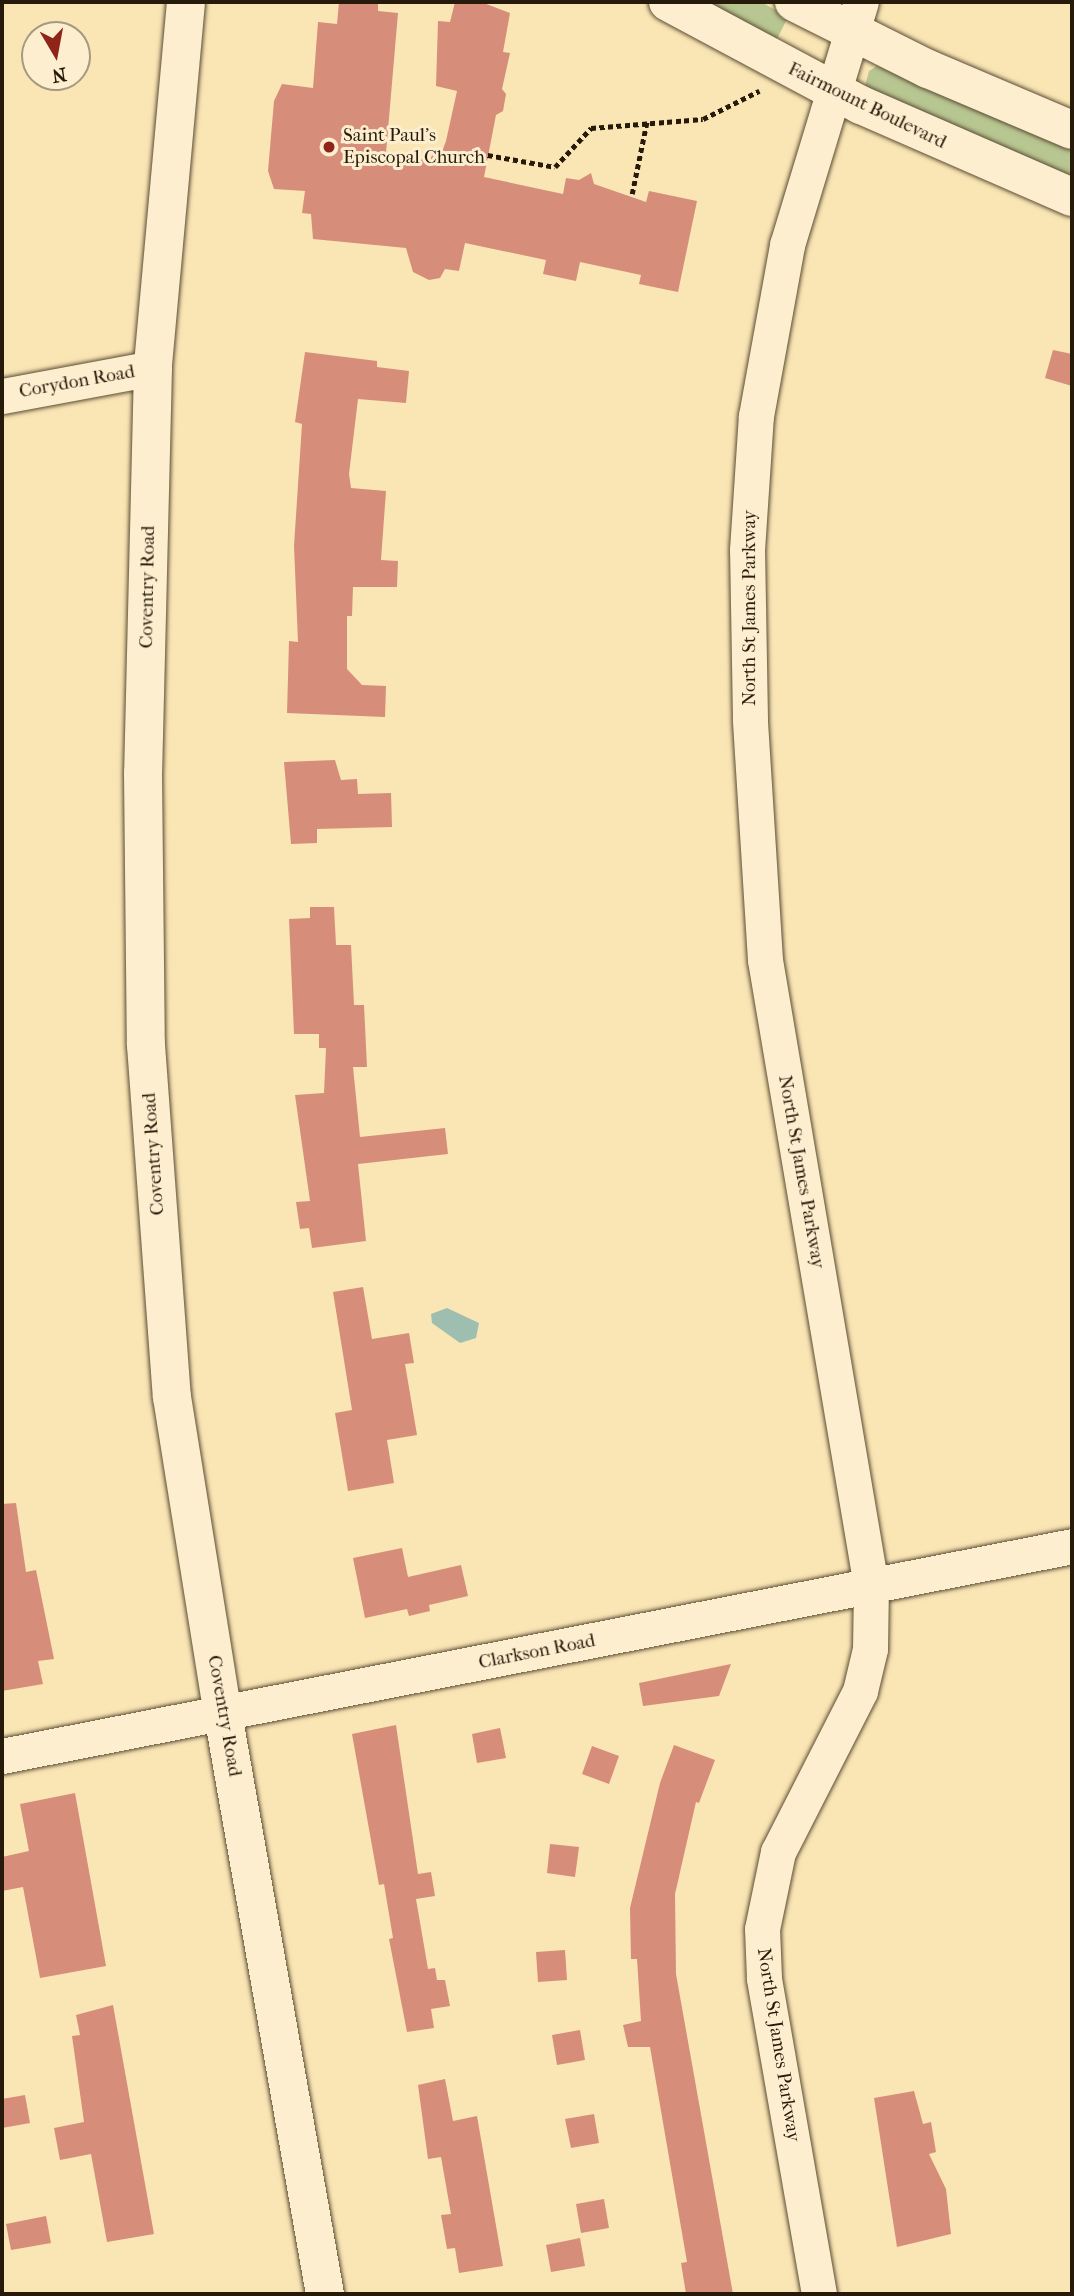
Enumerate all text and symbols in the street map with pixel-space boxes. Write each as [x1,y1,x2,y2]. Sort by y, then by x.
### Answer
north arrow [21,21,91,91]
street label: Fairmount Boulevard [784,58,950,154]
text: N [50,63,68,87]
place label: Saint Paul's Episcopal Church [343,125,485,169]
marker: Saint Paul's Episcopal Church [321,139,337,155]
street label: Corydon Road [17,361,137,403]
street label: North St James Parkway [739,510,761,706]
street label: Coventry Road [136,525,160,649]
street label: North St James Parkway [773,1074,829,1270]
street label: Coventry Road [138,1092,170,1216]
street label: Clarkson Road [477,1630,597,1674]
street label: Coventry Road [202,1654,246,1778]
street label: North St James Parkway [751,1946,805,2144]

